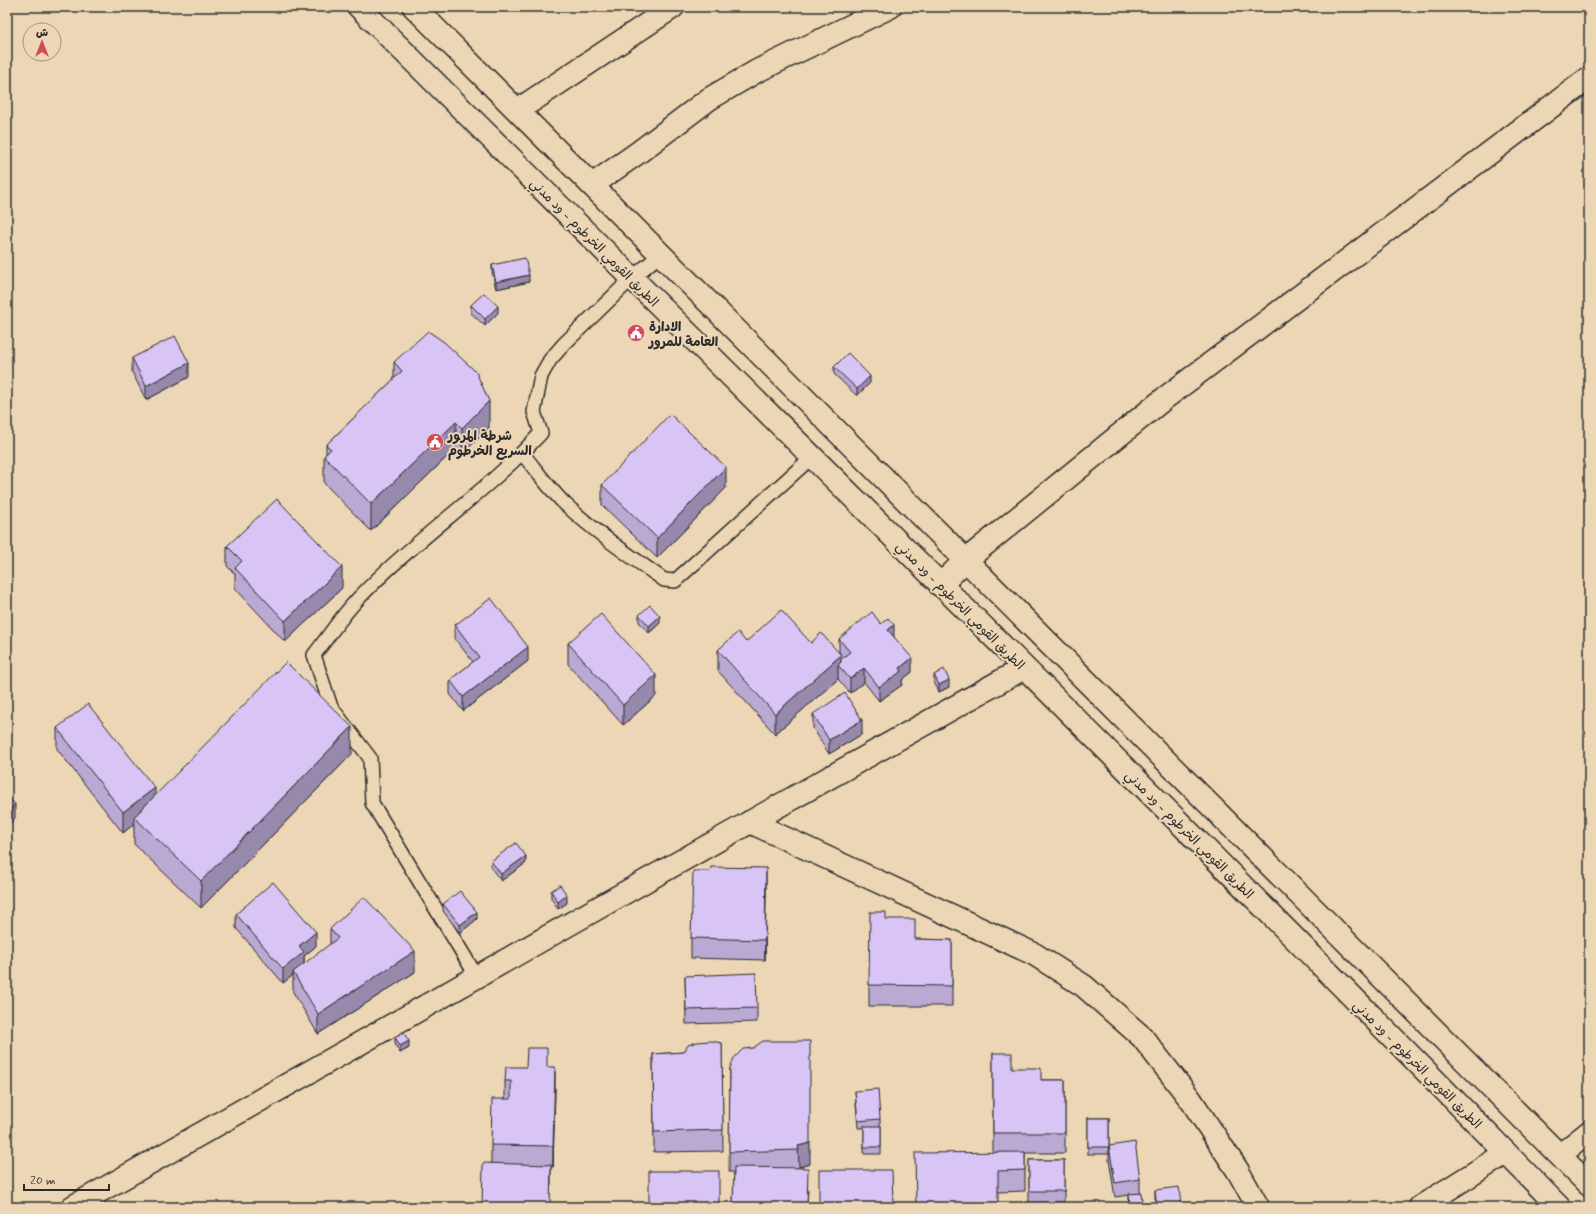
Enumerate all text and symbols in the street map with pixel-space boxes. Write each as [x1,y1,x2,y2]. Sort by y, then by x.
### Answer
north arrow [22,22,62,62]
text: ش [36,26,48,40]
street label: الطريق القومي الخرطوم - ود مدني [525,175,662,312]
place label: الادارة العامة للمرور [648,319,718,351]
public building icon: الادارة العامة للمرور [626,323,646,343]
place label: شرطة المرور السريع الخرطوم [447,428,532,461]
public building icon: شرطة المرور السريع الخرطوم [425,432,445,452]
street label: الطريق القومي الخرطوم - ود مدني [891,538,1028,675]
street label: الطريق القومي الخرطوم - ود مدني [1120,767,1257,904]
street label: الطريق القومي الخرطوم - ود مدني [1348,997,1485,1134]
scale bar [24,1166,109,1192]
text: 20 m [30,1173,56,1189]

